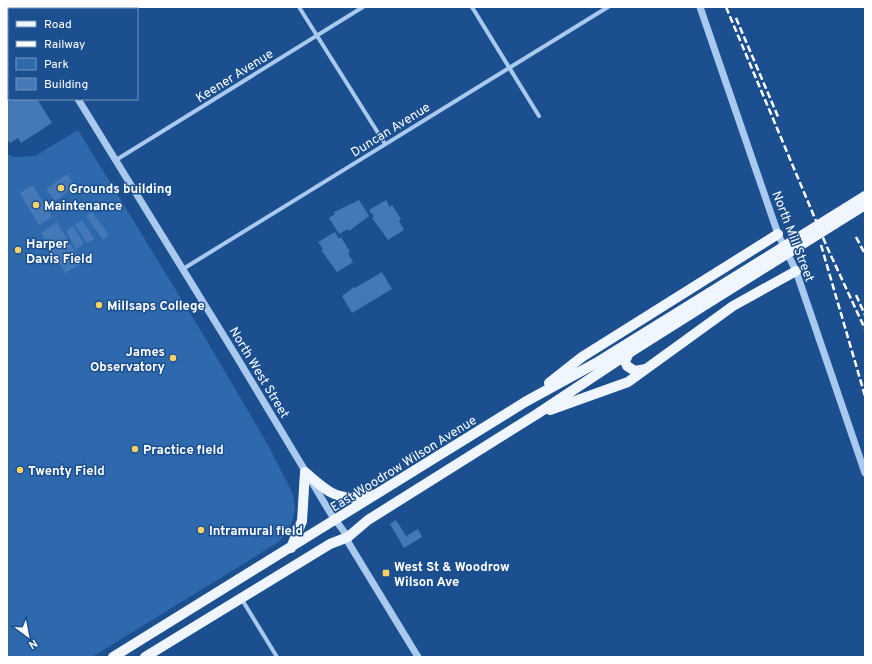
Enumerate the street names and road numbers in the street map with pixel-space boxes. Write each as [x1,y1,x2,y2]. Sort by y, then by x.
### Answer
street label: Keener Avenue [193,47,277,107]
street label: Duncan Avenue [348,100,434,161]
street label: North Mill Street [767,189,817,285]
street label: North West Street [225,324,292,422]
street label: East Woodrow Wilson Avenue [328,413,480,516]

